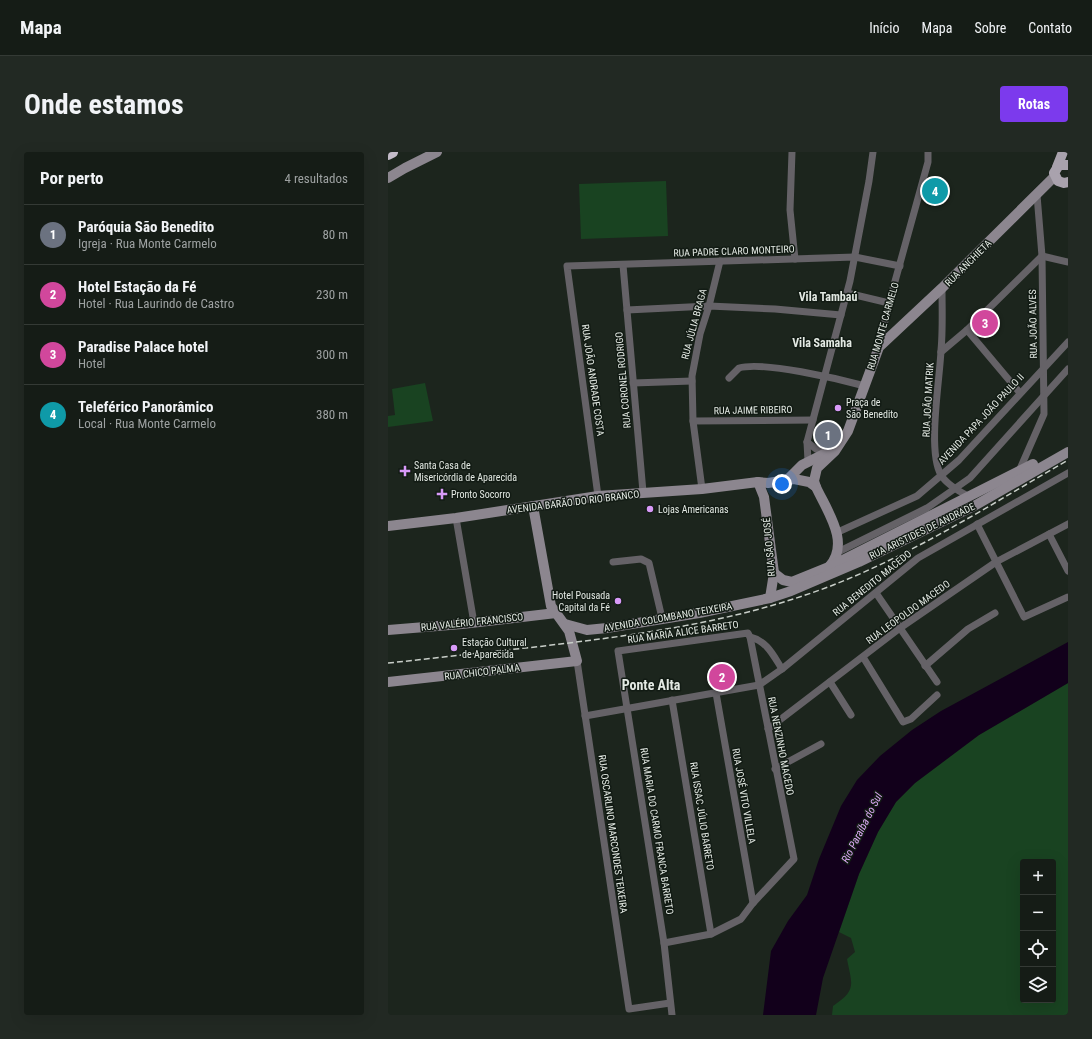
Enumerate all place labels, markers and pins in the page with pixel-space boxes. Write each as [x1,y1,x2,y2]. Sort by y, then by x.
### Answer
pin: 4 [922,176,948,206]
pin: 3 [972,308,998,338]
place label: Praça de São Benedito [846,397,898,420]
marker: Praça de São Benedito [833,403,843,413]
pin: 1 [815,420,841,450]
place label: Santa Casa de Misericórdia de Aparecida [414,460,517,483]
marker: Santa Casa de Misericórdia de Aparecida [399,465,411,477]
marker: Pronto Socorro [436,488,448,500]
place label: Pronto Socorro [451,489,510,500]
marker: Lojas Americanas [645,504,655,514]
place label: Lojas Americanas [658,504,729,515]
place label: Hotel Pousada Capital da Fé [552,590,610,613]
marker: Hotel Pousada Capital da Fé [613,596,623,606]
place label: Estação Cultural de Aparecida [462,637,527,660]
marker: Estação Cultural de Aparecida [449,643,459,653]
pin: 2 [709,662,735,692]

